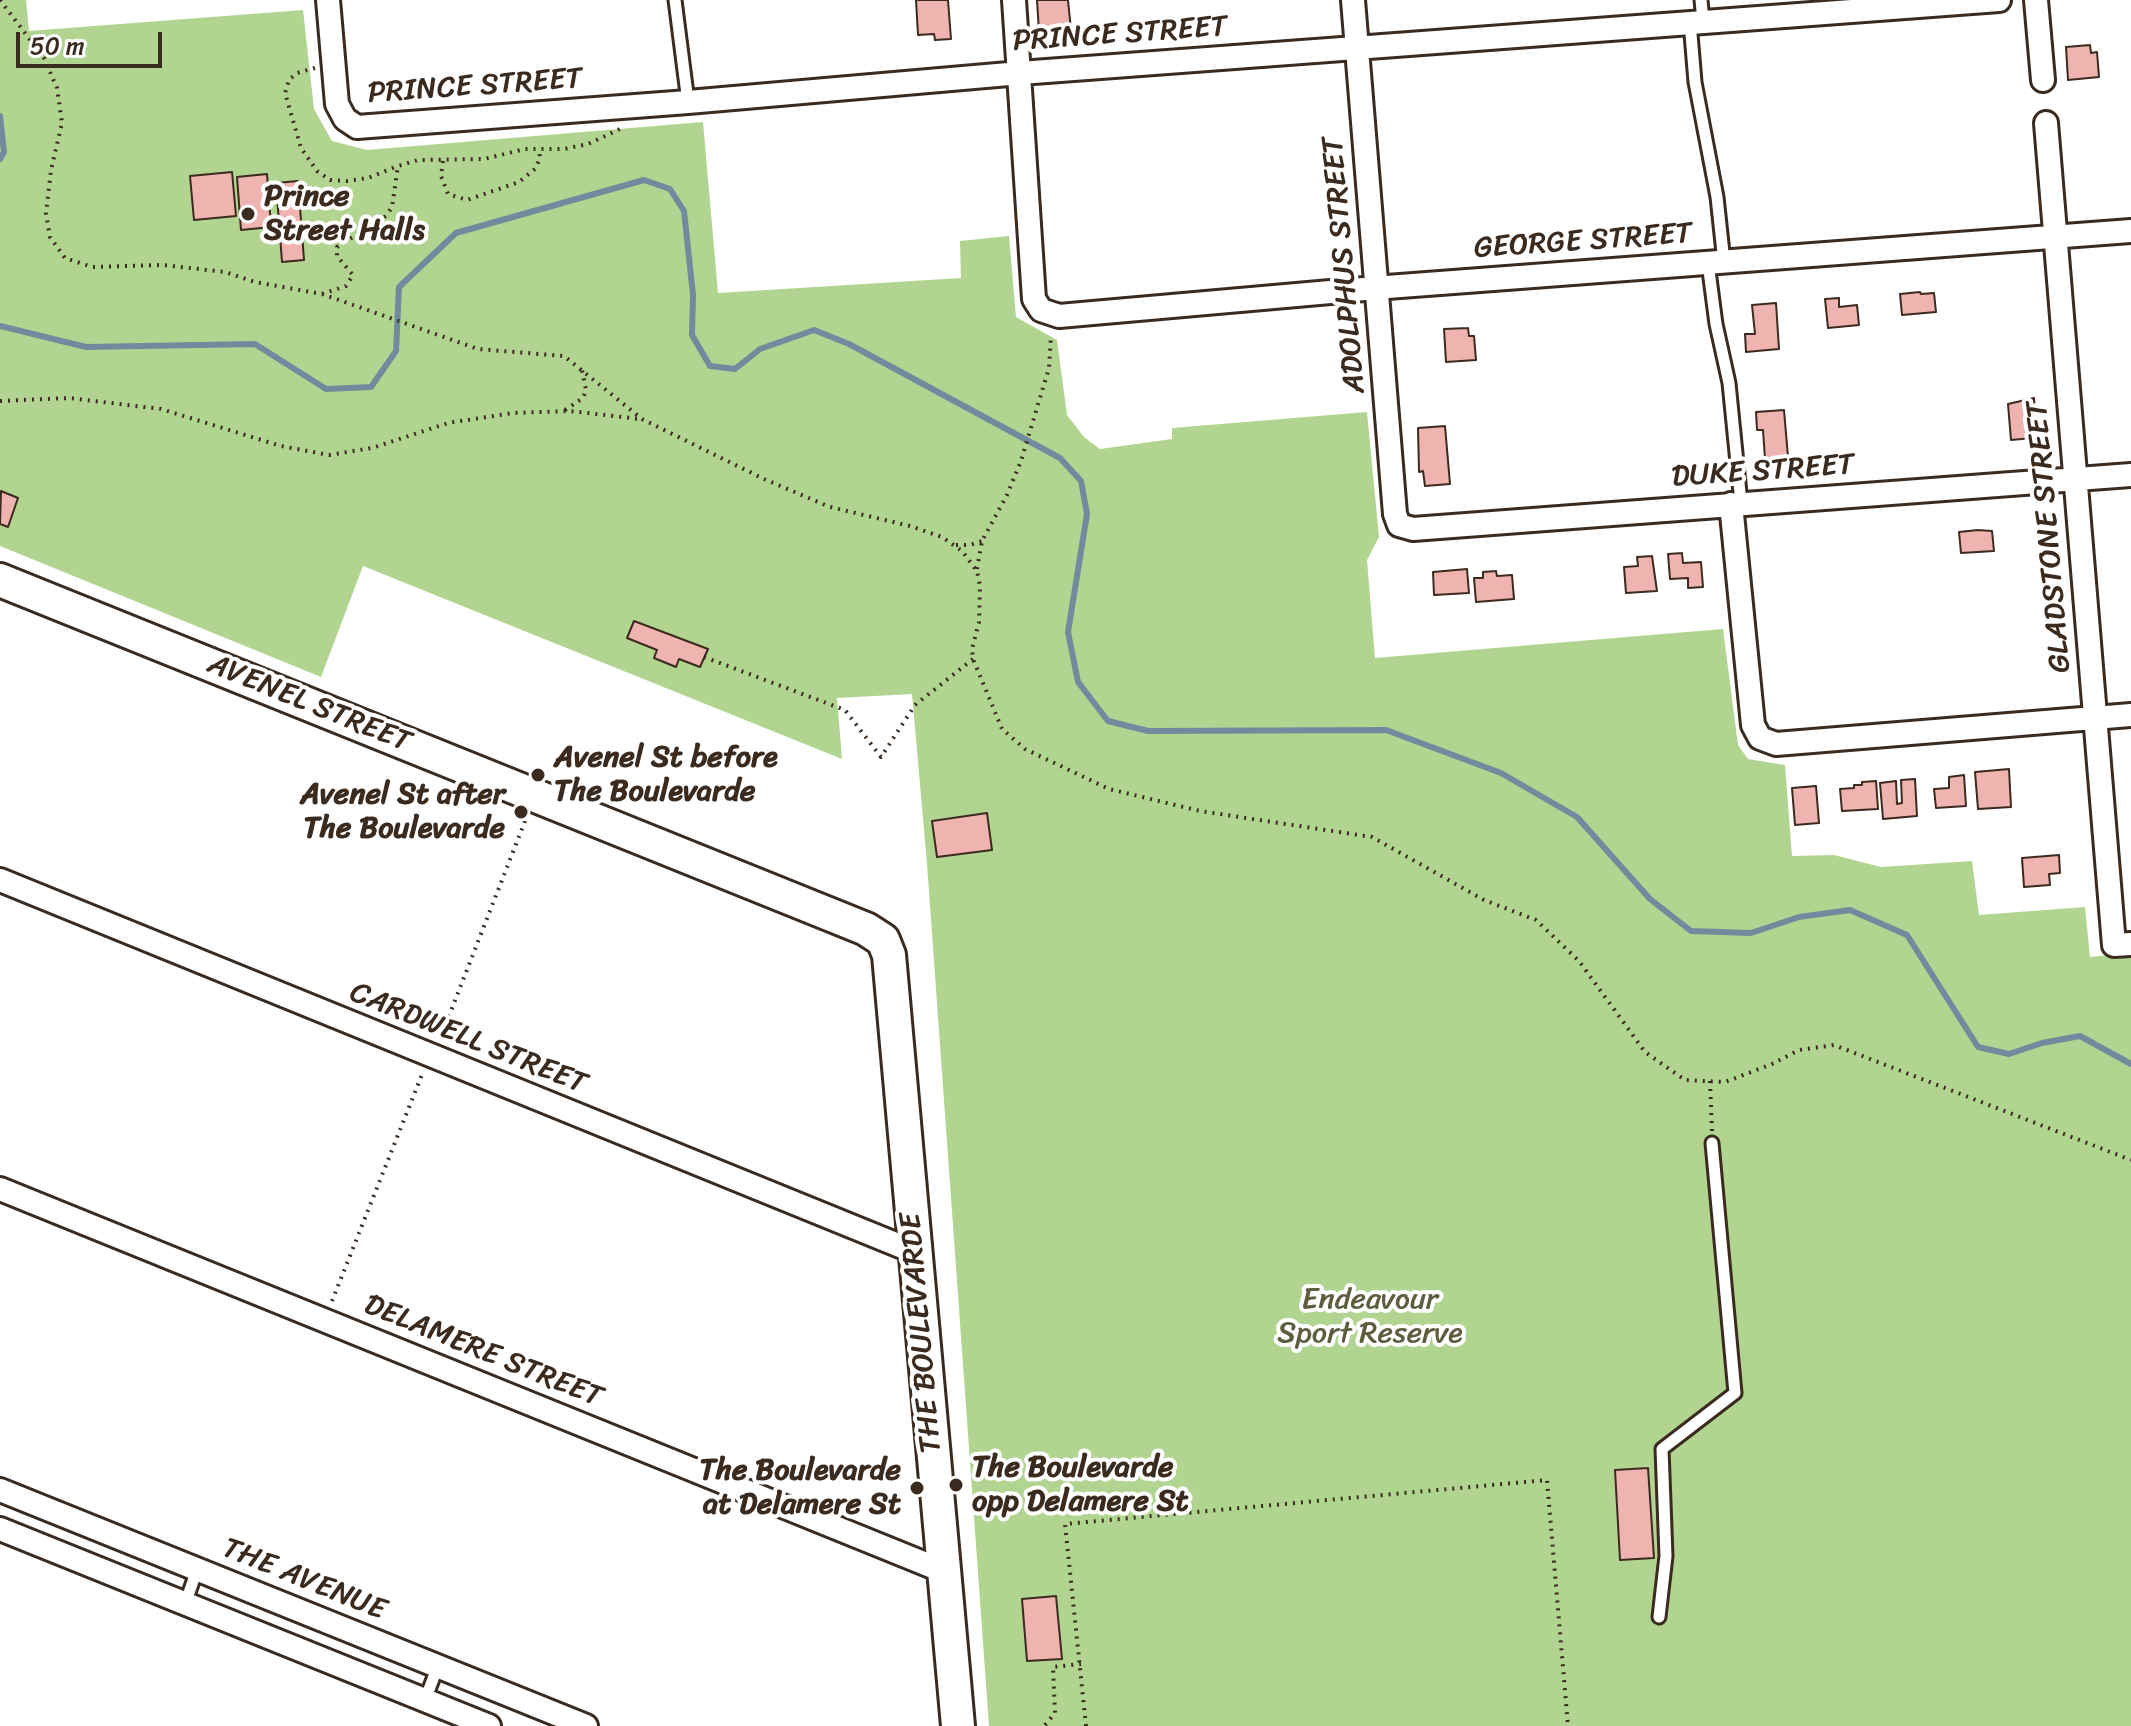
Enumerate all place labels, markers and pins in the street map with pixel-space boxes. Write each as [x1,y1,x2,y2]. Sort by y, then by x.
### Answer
place label: Prince Street Halls [264,179,425,250]
marker: Prince Street Halls [239,205,257,223]
place label: Avenel St before The Boulevarde [554,740,778,810]
marker: Avenel St before The Boulevarde [529,766,547,784]
place label: Avenel St after The Boulevarde [300,777,505,848]
marker: Avenel St after The Boulevarde [512,803,530,821]
place label: The Boulevarde opp Delamere St [972,1450,1189,1520]
place label: The Boulevarde at Delamere St [700,1453,901,1524]
marker: The Boulevarde opp Delamere St [947,1476,965,1494]
marker: The Boulevarde at Delamere St [908,1479,926,1497]

